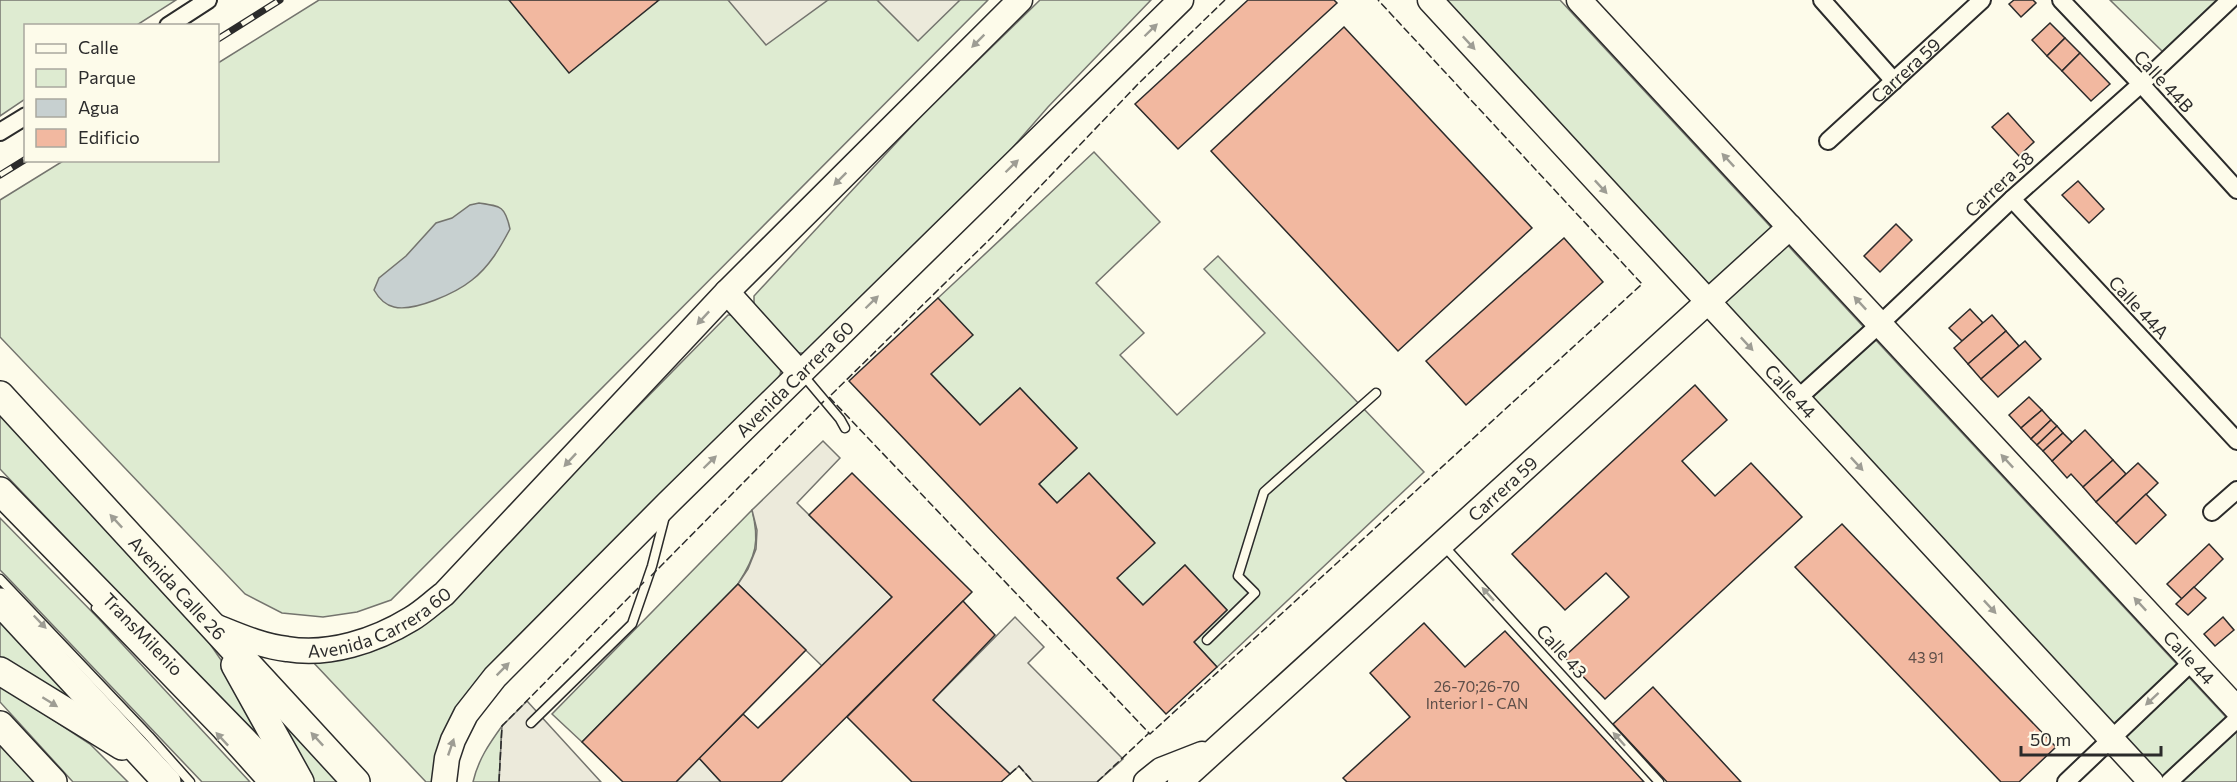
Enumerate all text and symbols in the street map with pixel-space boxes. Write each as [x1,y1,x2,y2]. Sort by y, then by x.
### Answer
one-way arrow [1144,23,1158,37]
legend [24,24,219,162]
street label: Carrera 59 [1866,33,1945,107]
one-way arrow [972,34,986,48]
one-way arrow [1462,35,1475,50]
text: Calle [78,36,118,58]
street label: Calle 44B [2130,45,2198,117]
text: Parque [78,66,136,88]
text: Agua [78,96,119,118]
text: Edificio [78,126,140,148]
street label: Carrera 58 [1960,146,2038,222]
one-way arrow [1722,153,1735,168]
one-way arrow [1004,160,1018,174]
one-way arrow [834,172,848,186]
one-way arrow [1594,179,1608,194]
street label: Calle 44A [2104,271,2174,343]
one-way arrow [865,296,879,310]
one-way arrow [1854,296,1867,311]
one-way arrow [696,310,710,325]
street label: Avenida Carrera 60 [731,316,858,441]
one-way arrow [1740,337,1754,352]
street label: Calle 44 [1760,360,1821,423]
street label: Carrera 59 [1463,451,1542,526]
one-way arrow [564,452,577,467]
one-way arrow [702,455,716,469]
one-way arrow [2001,455,2015,469]
one-way arrow [1850,456,1863,471]
one-way arrow [109,514,123,528]
street label: Avenida Calle 26 [124,531,231,644]
street label: Avenida Carrera 60 [307,582,455,662]
one-way arrow [1482,587,1495,602]
street label: TransMilenio [98,588,188,680]
one-way arrow [2134,597,2147,612]
one-way arrow [1982,600,1996,614]
one-way arrow [33,614,47,628]
street label: Calle 43 [1532,620,1592,682]
street label: Calle 44 [2159,626,2220,689]
house number: 43 91 [1908,648,1944,666]
one-way arrow [496,661,510,676]
house number: 26-70;26-70 Interior I - CAN [1426,677,1528,712]
one-way arrow [2145,692,2159,706]
one-way arrow [42,696,58,707]
scale bar [2021,719,2160,757]
text: 50 m [2030,728,2071,750]
one-way arrow [215,731,229,746]
one-way arrow [1612,731,1626,746]
one-way arrow [311,732,324,747]
one-way arrow [446,737,456,755]

